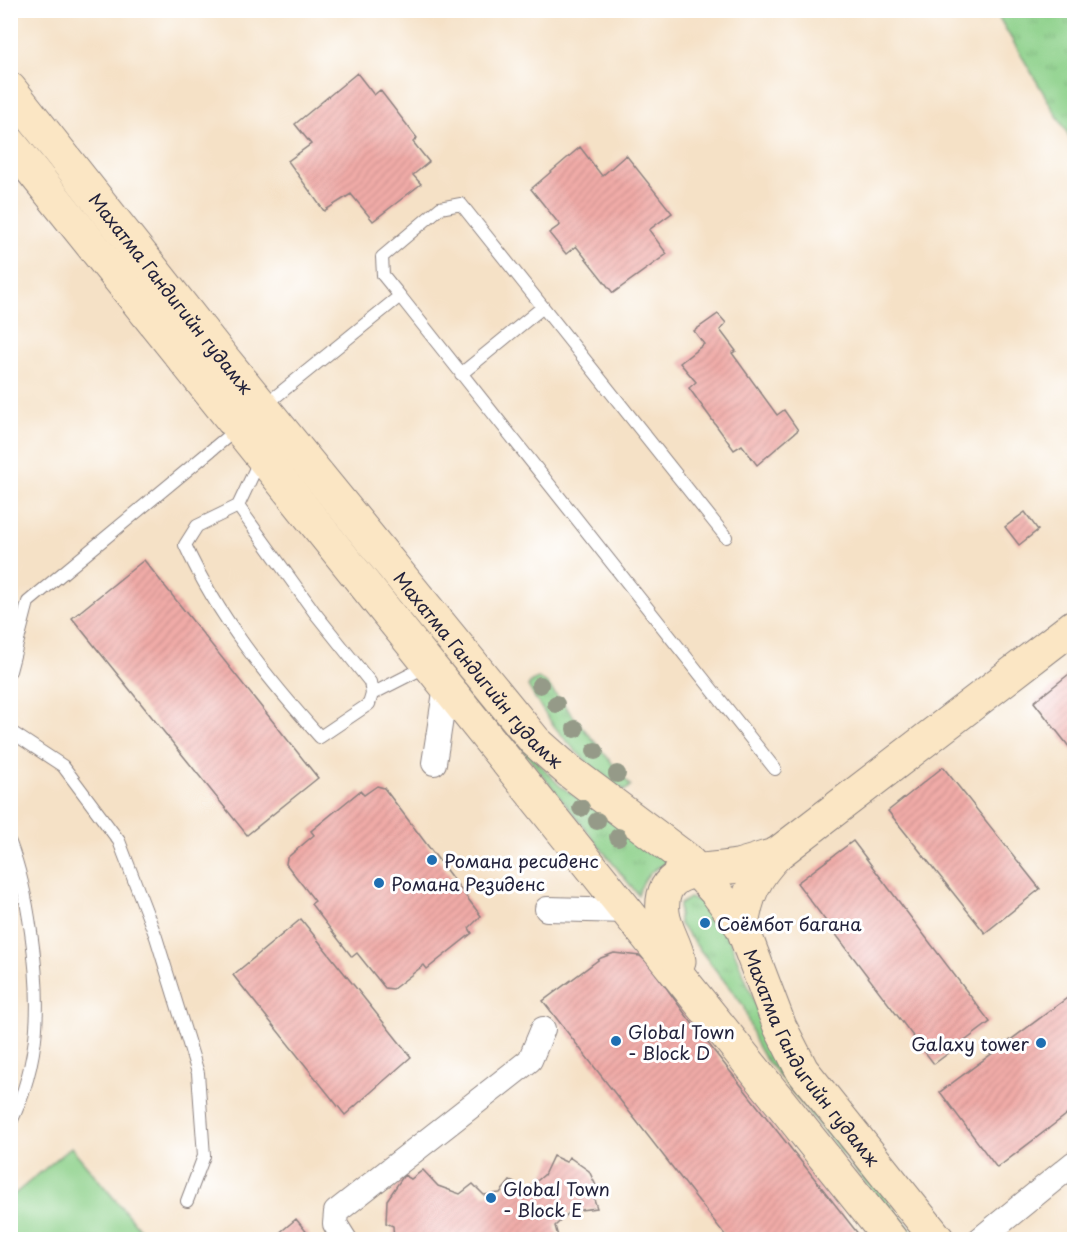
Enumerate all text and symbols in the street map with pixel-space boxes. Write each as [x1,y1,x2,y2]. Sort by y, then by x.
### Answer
street label: Махатма Гандигийн гудамж [83,187,260,400]
street label: Махатма Гандигийн гудамж [388,565,570,774]
place label: Романа ресиденс [444,847,599,874]
marker: Романа ресиденс [425,853,439,867]
place label: Романа Резиденс [391,870,545,897]
marker: Романа Резиденс [372,876,386,890]
place label: Соёмбот багана [717,910,862,937]
marker: Соёмбот багана [698,916,712,930]
street label: Махатма Гандигийн гудамж [738,945,887,1172]
place label: Global Town - Block D [628,1018,735,1066]
place label: Galaxy tower [911,1030,1030,1057]
marker: Global Town - Block D [609,1034,623,1048]
marker: Galaxy tower [1034,1036,1048,1050]
place label: Global Town - Block E [503,1175,610,1223]
marker: Global Town - Block E [484,1191,498,1205]

